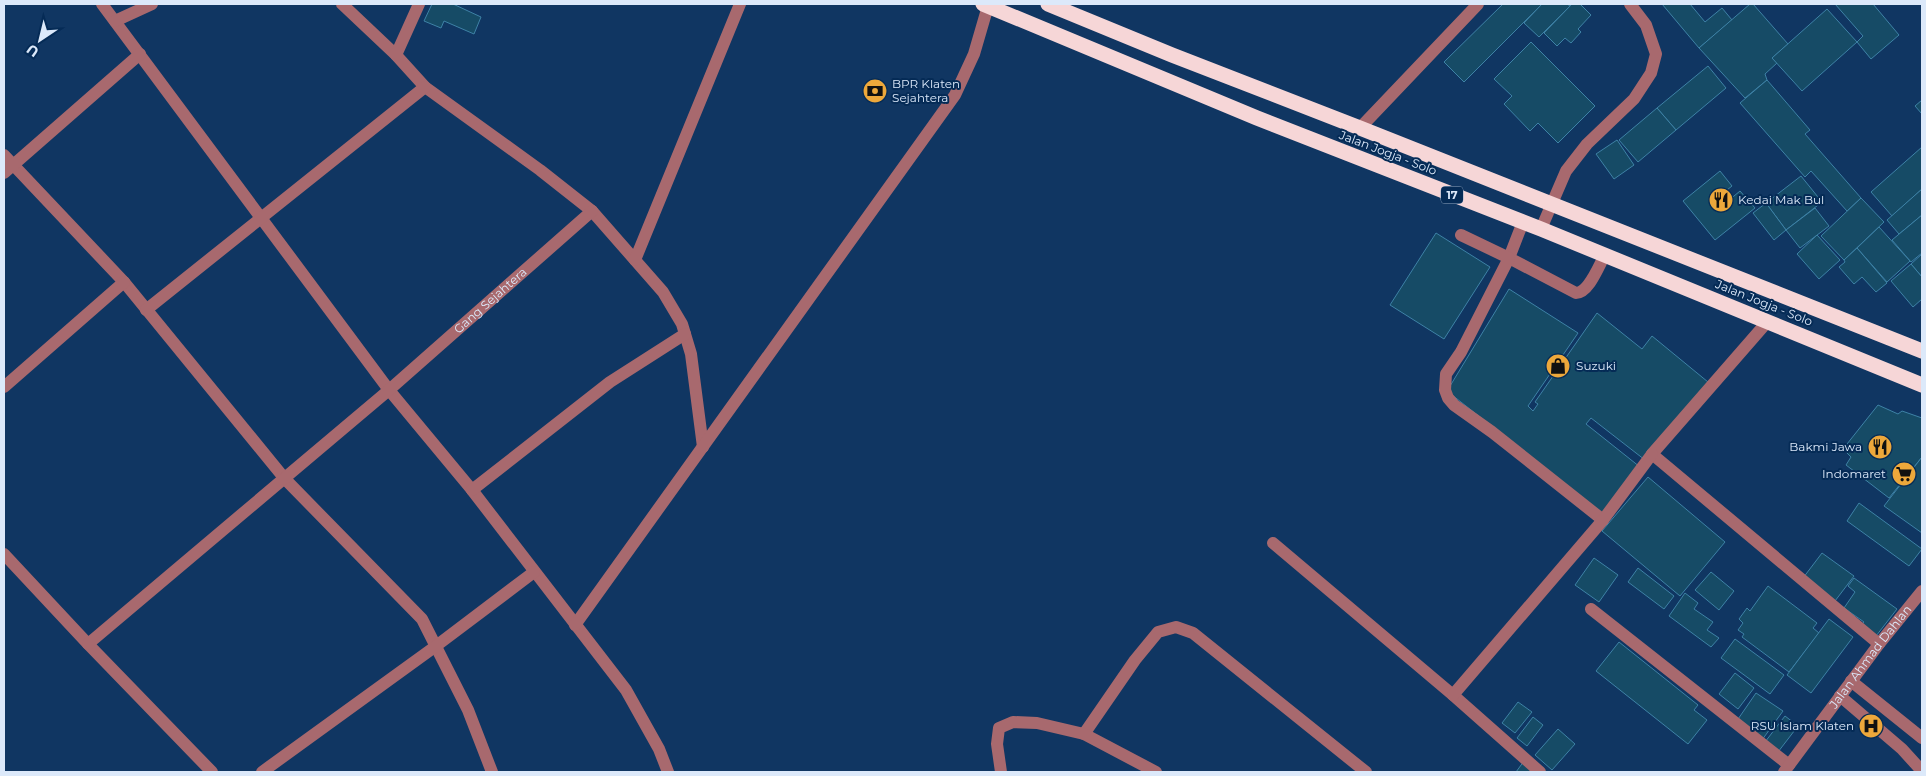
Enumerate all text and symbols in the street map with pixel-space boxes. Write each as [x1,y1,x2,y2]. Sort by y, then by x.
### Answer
north arrow [15,15,65,65]
text: U [23,40,42,61]
place label: BPR Klaten Sejahtera [892,76,960,105]
bank icon: BPR Klaten Sejahtera [862,78,888,104]
street label: Jalan Jogja - Solo [1336,127,1439,178]
road number: 17 [1441,186,1463,204]
restaurant icon: Kedai Mak Bul [1708,187,1734,213]
place label: Kedai Mak Bul [1738,192,1824,207]
street label: Gang Sejahtera [450,264,530,336]
street label: Jalan Jogja - Solo [1713,276,1815,329]
shop icon: Suzuki [1545,353,1571,379]
place label: Suzuki [1576,358,1616,373]
restaurant icon: Bakmi Jawa [1867,434,1893,460]
place label: Bakmi Jawa [1789,439,1862,454]
supermarket icon: Indomaret [1891,461,1917,487]
place label: Indomaret [1822,466,1886,481]
street label: Jalan Ahmad Dahlan [1825,602,1914,712]
hospital icon: RSU Islam Klaten [1858,713,1884,739]
place label: RSU Islam Klaten [1751,718,1854,733]

